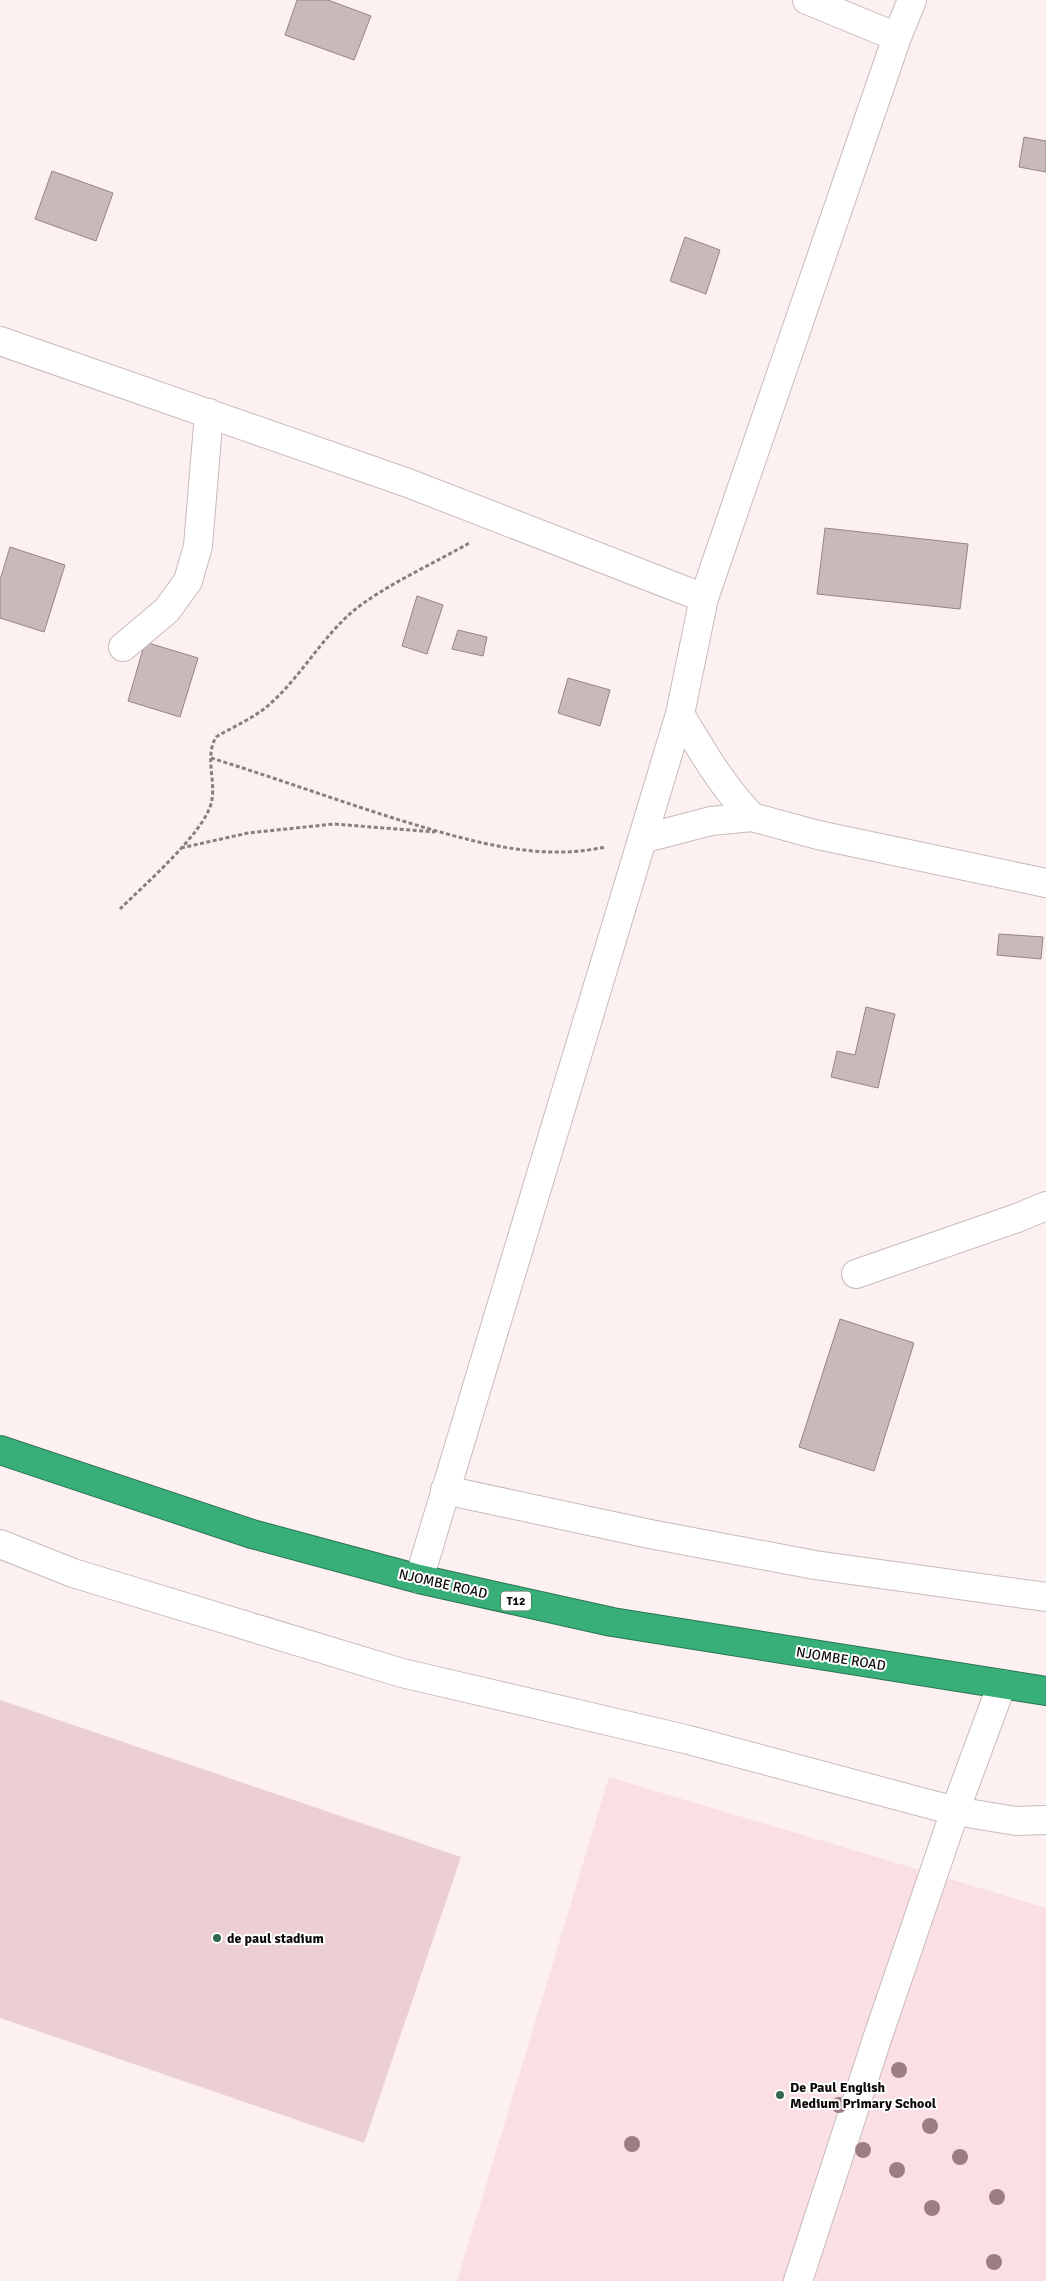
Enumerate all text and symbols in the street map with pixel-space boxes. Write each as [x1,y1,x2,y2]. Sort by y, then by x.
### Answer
street label: NJOMBE ROAD [397,1566,489,1602]
road number: T12 [501,1592,531,1610]
street label: NJOMBE ROAD [795,1644,887,1674]
place label: de paul stadium [227,1930,324,1947]
marker: de paul stadium [211,1932,223,1944]
place label: De Paul English Medium Primary School [790,2079,937,2112]
marker: De Paul English Medium Primary School [774,2089,786,2101]

